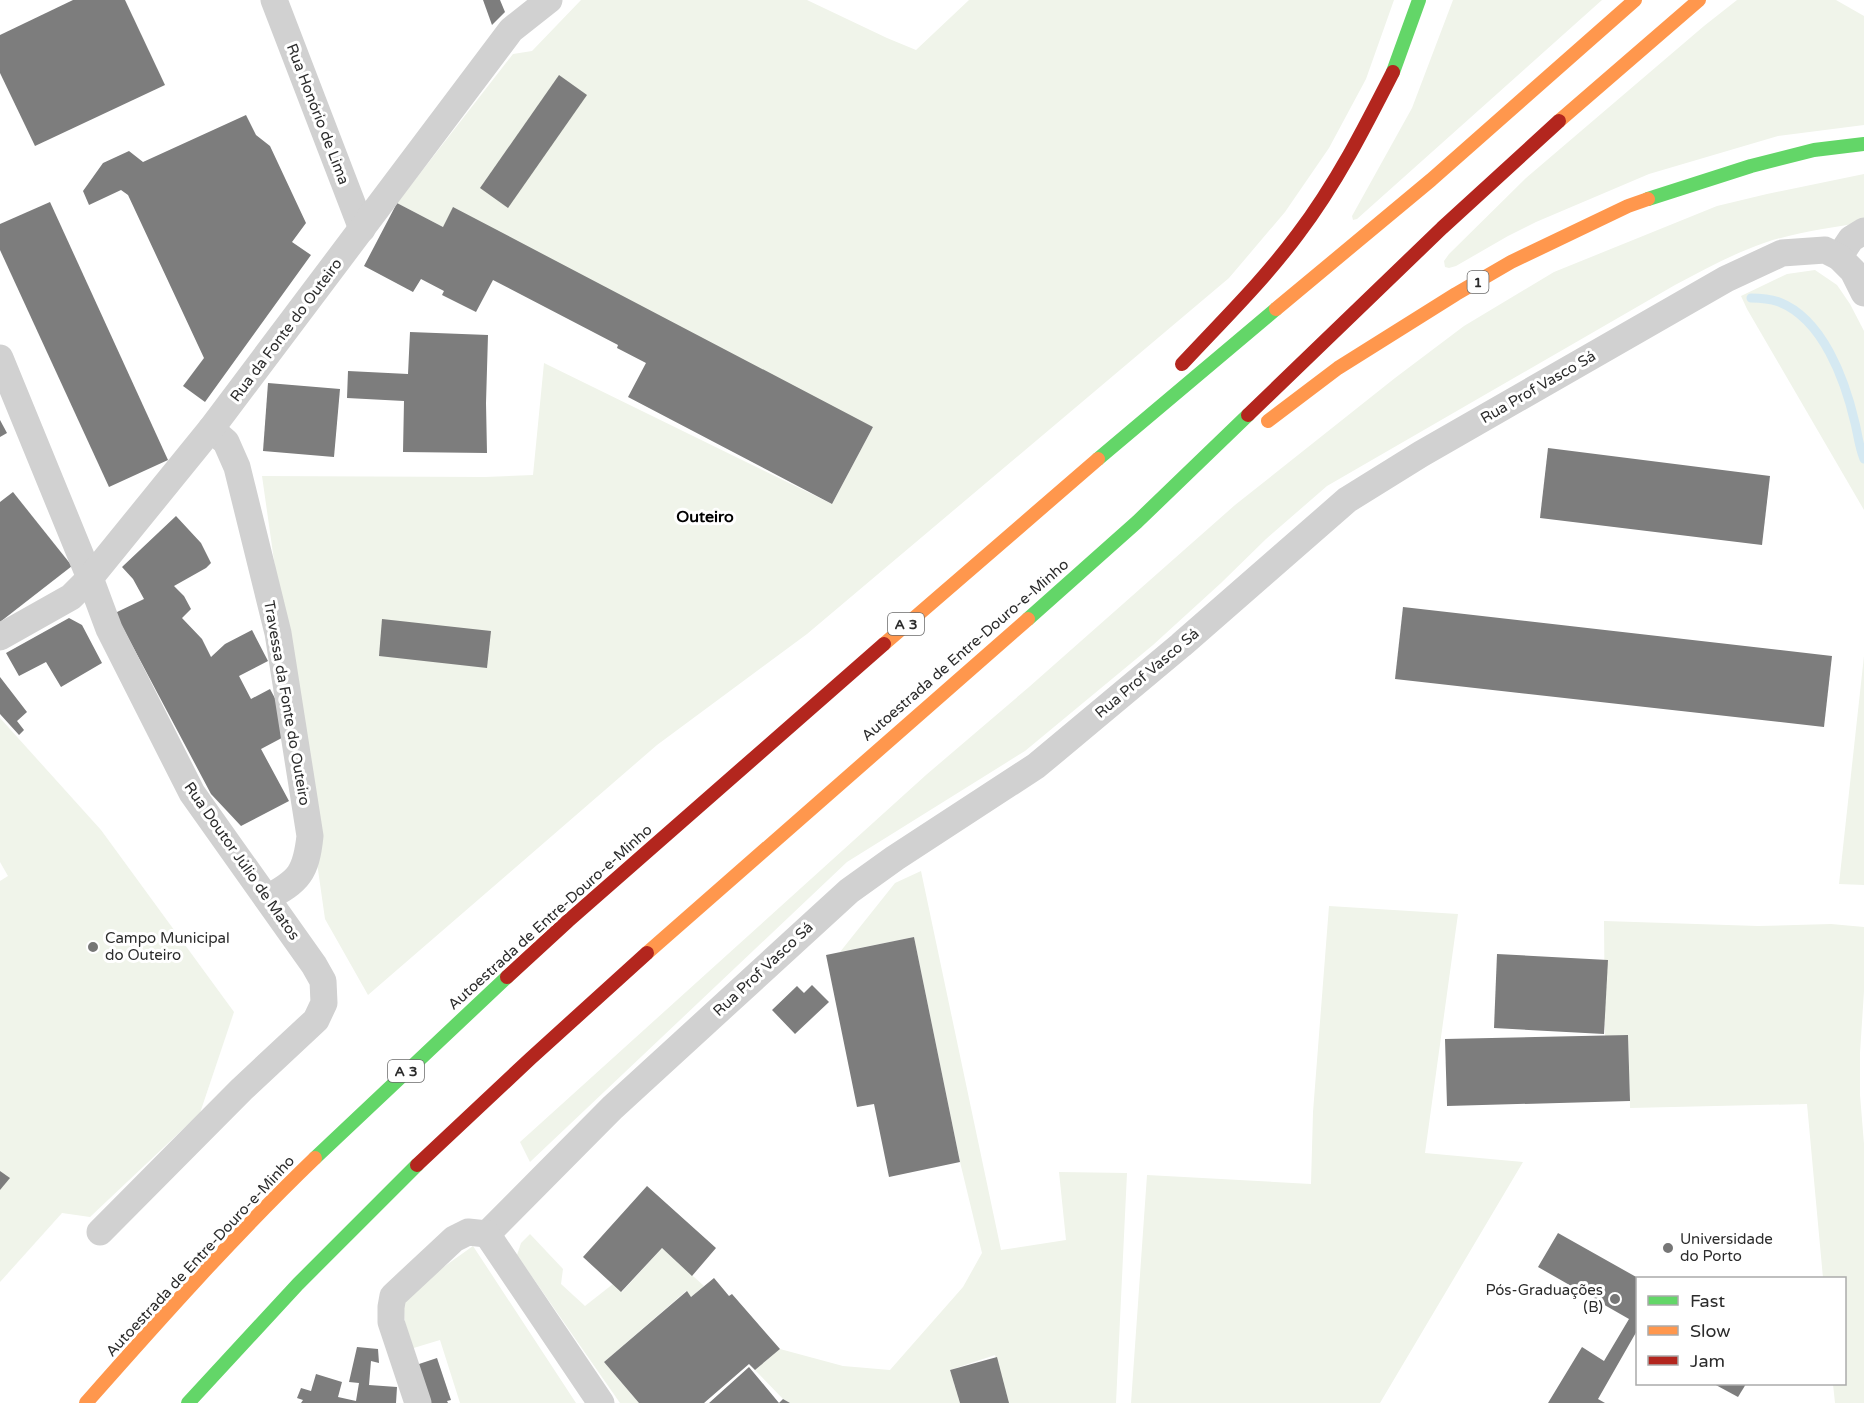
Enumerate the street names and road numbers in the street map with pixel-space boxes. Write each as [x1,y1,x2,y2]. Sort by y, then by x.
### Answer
street label: Rua Honório de Lima [283,41,353,187]
street label: Rua da Fonte do Outeiro [226,255,346,405]
road number: 1 [1468,271,1488,293]
street label: Rua Prof Vasco Sá [1477,347,1599,427]
street label: Autoestrada de Entre-Douro-e-Minho [858,555,1072,745]
street label: Travessa da Fonte do Outeiro [260,599,314,807]
road number: A 3 [888,613,924,635]
street label: Rua Prof Vasco Sá [1091,624,1203,722]
street label: Rua Doutor Júlio de Matos [180,778,304,944]
street label: Autoestrada de Entre-Douro-e-Minho [444,821,656,1013]
street label: Rua Prof Vasco Sá [709,918,817,1020]
road number: A 3 [388,1060,424,1082]
street label: Autoestrada de Entre-Douro-e-Minho [102,1152,298,1360]

